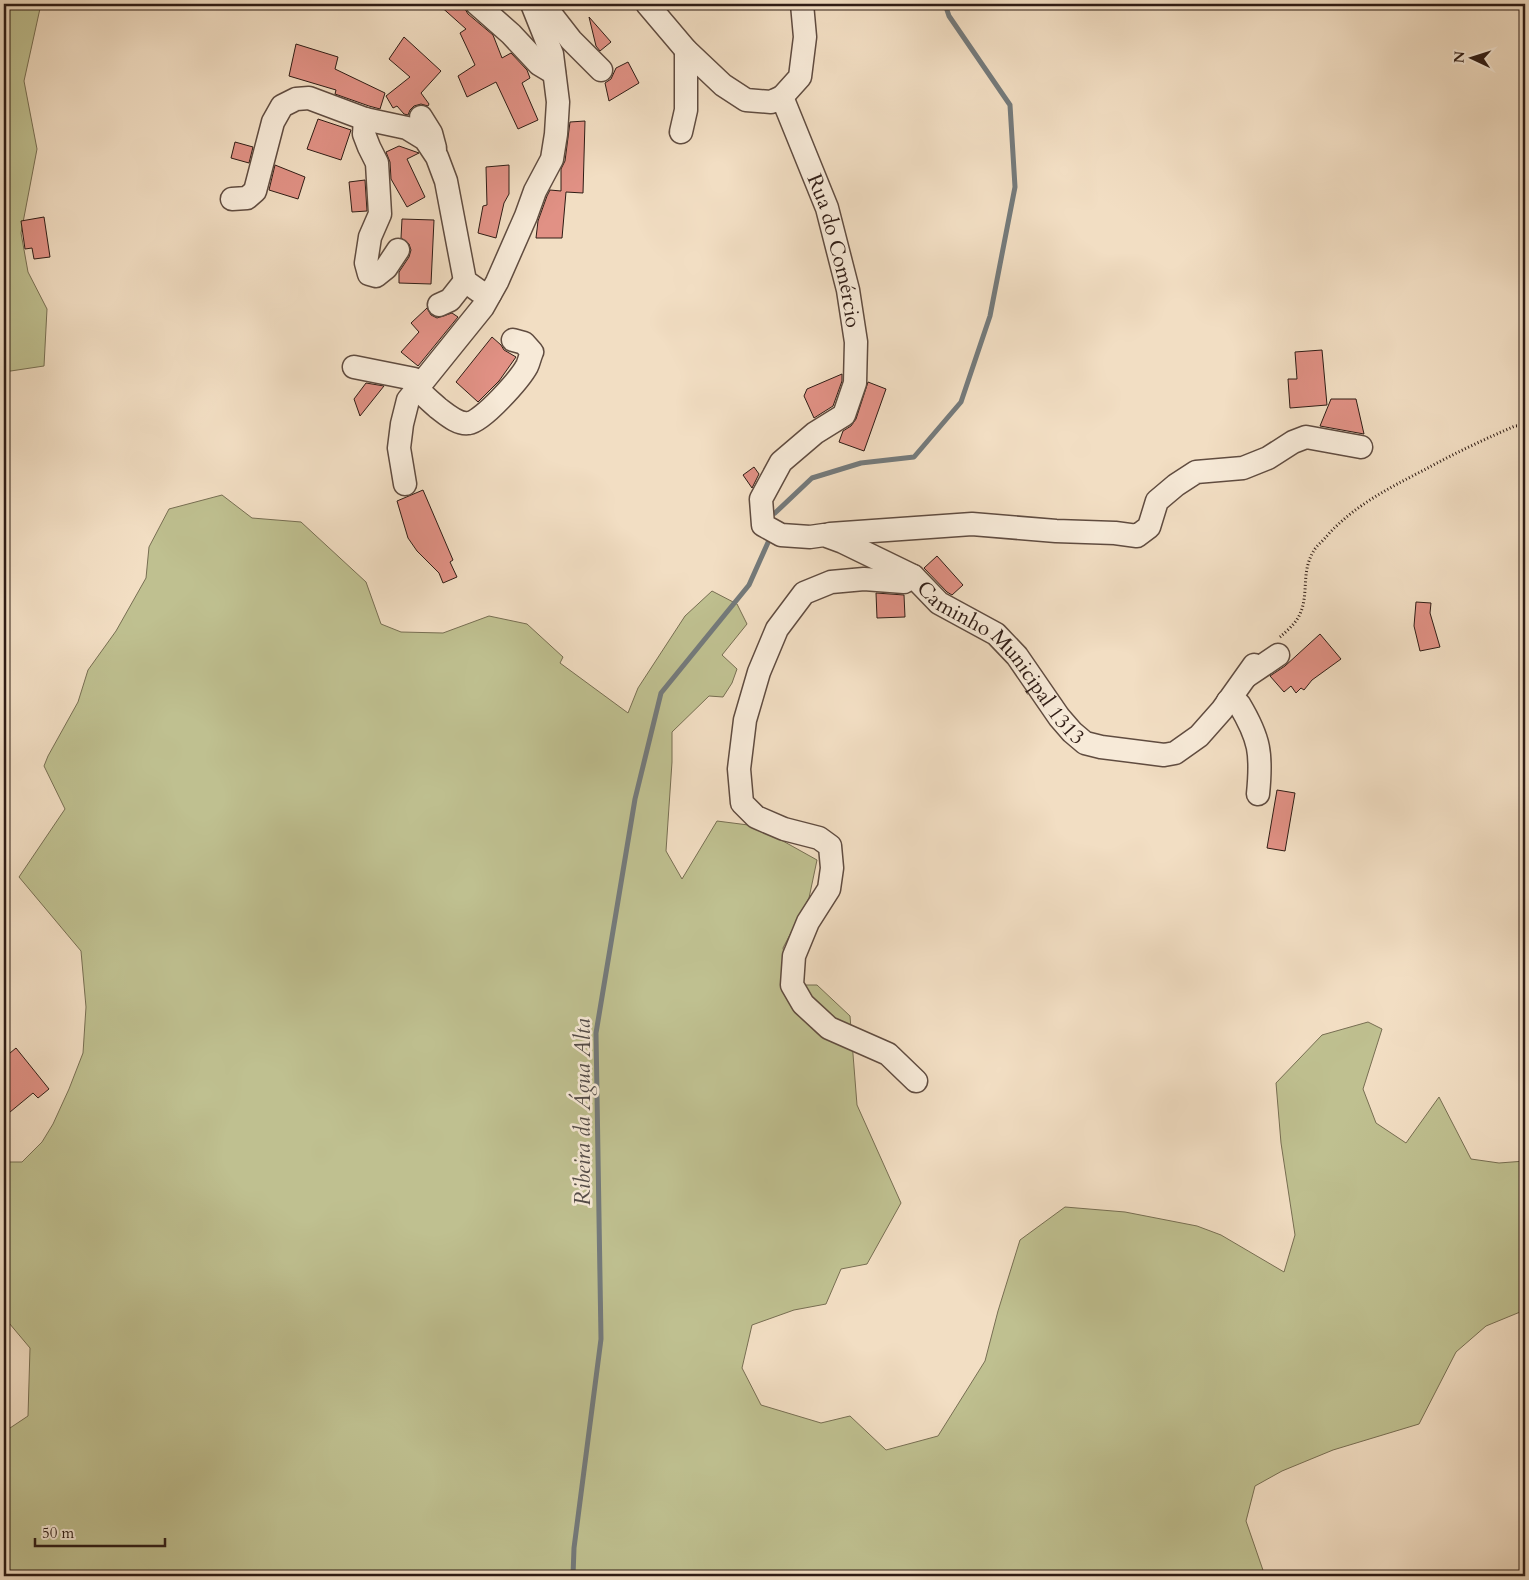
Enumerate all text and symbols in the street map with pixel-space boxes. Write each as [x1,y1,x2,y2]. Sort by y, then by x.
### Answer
north arrow [1446,32,1496,82]
text: N [1450,50,1469,64]
street label: Rua do Comércio [800,169,868,330]
street label: Caminho Municipal 1313 [910,574,1091,751]
water label: Ribeira da Água Alta [568,1018,598,1206]
scale bar [35,1515,165,1547]
text: 50 m [42,1523,74,1543]

